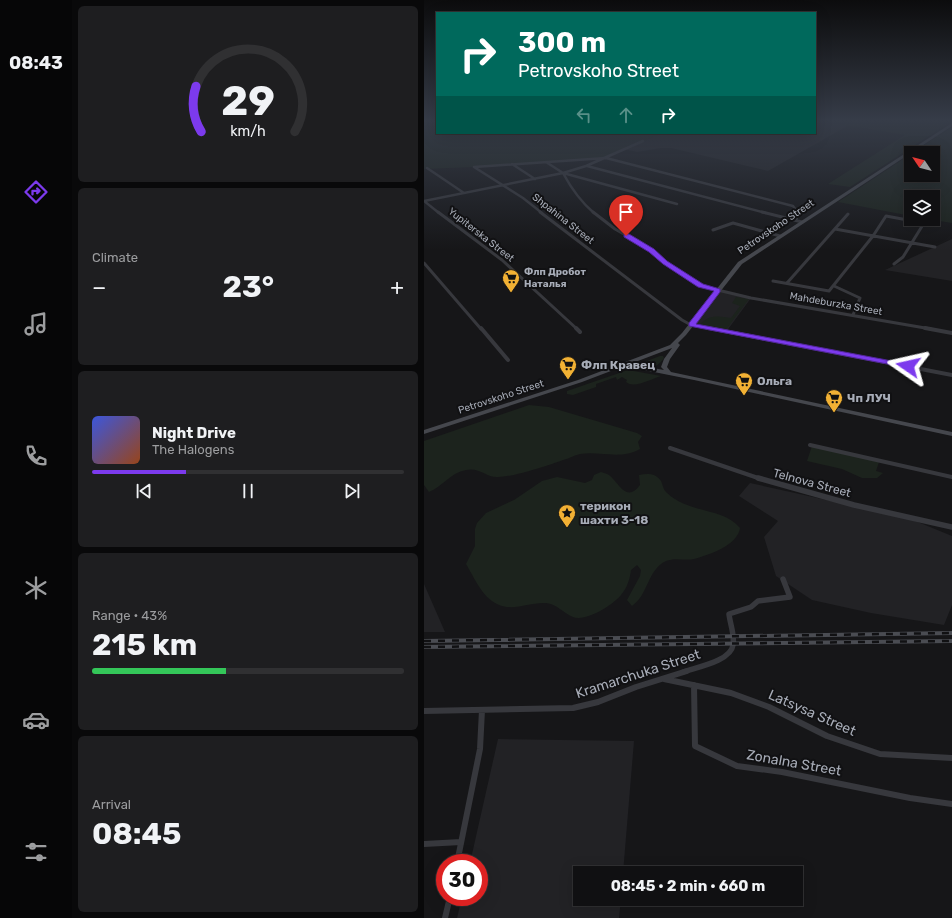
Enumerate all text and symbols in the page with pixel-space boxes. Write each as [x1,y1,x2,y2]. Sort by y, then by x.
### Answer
text: 300 m [518,26,606,59]
icon: right [452,28,504,80]
text: 08:43 [9,52,63,74]
text: Petrovskoho Street [518,60,679,82]
text: 29 [221,76,275,125]
icon: left [573,104,595,126]
icon: ahead [615,104,637,126]
icon: right [657,104,679,126]
text: km/h [230,123,266,140]
north arrow [904,146,940,182]
map controls [904,146,940,226]
icon: directions [22,178,50,206]
button: layers [904,190,940,226]
street label: Shpahina Street [530,191,596,247]
pin [609,195,643,236]
street label: Petrovskoho Street [736,197,816,257]
icon: arrive [615,201,637,223]
street label: Yupiterska Street [446,205,517,265]
text: Climate [92,250,138,265]
place label: Флп Дробот Наталья [524,266,586,290]
supermarket icon: Флп Дробот Наталья [501,268,521,293]
text: 23° [222,269,274,305]
text: − [92,274,106,301]
text: + [390,274,404,301]
street label: Mahdeburzka Street [789,290,883,318]
icon: music [22,310,50,338]
position arrow [887,345,929,387]
supermarket icon: Флп Кравец [558,355,578,380]
place label: Флп Кравец [581,358,655,372]
supermarket icon: Ольга [734,371,754,396]
place label: Ольга [757,374,792,388]
street label: Petrovskoho Street [457,377,545,417]
supermarket icon: Чп ЛУЧ [824,388,844,413]
place label: Чп ЛУЧ [847,391,891,405]
text: Night Drive [152,424,236,442]
icon: phone [22,442,50,470]
text: The Halogens [152,442,234,457]
street label: Telnova Street [772,466,853,500]
icon: previous [133,480,155,502]
icon: pause [237,480,259,502]
icon: next [341,480,363,502]
place label: терикон шахти 3-18 [580,499,648,527]
place icon: терикон шахти 3-18 [557,503,577,528]
icon: climate [22,574,50,602]
text: Range · 43% [92,608,167,623]
text: 215 km [92,627,197,663]
street label: Kramarchuka Street [574,646,703,702]
street label: Latsysa Street [766,686,859,740]
icon: car [22,706,50,734]
street label: Zonalna Street [745,746,843,780]
text: Arrival [92,797,131,812]
text: 08:45 [92,816,181,852]
icon: filters [22,838,50,866]
speed limit sign: 30 [436,854,488,906]
text: 08:45 · 2 min · 660 m [611,877,765,895]

